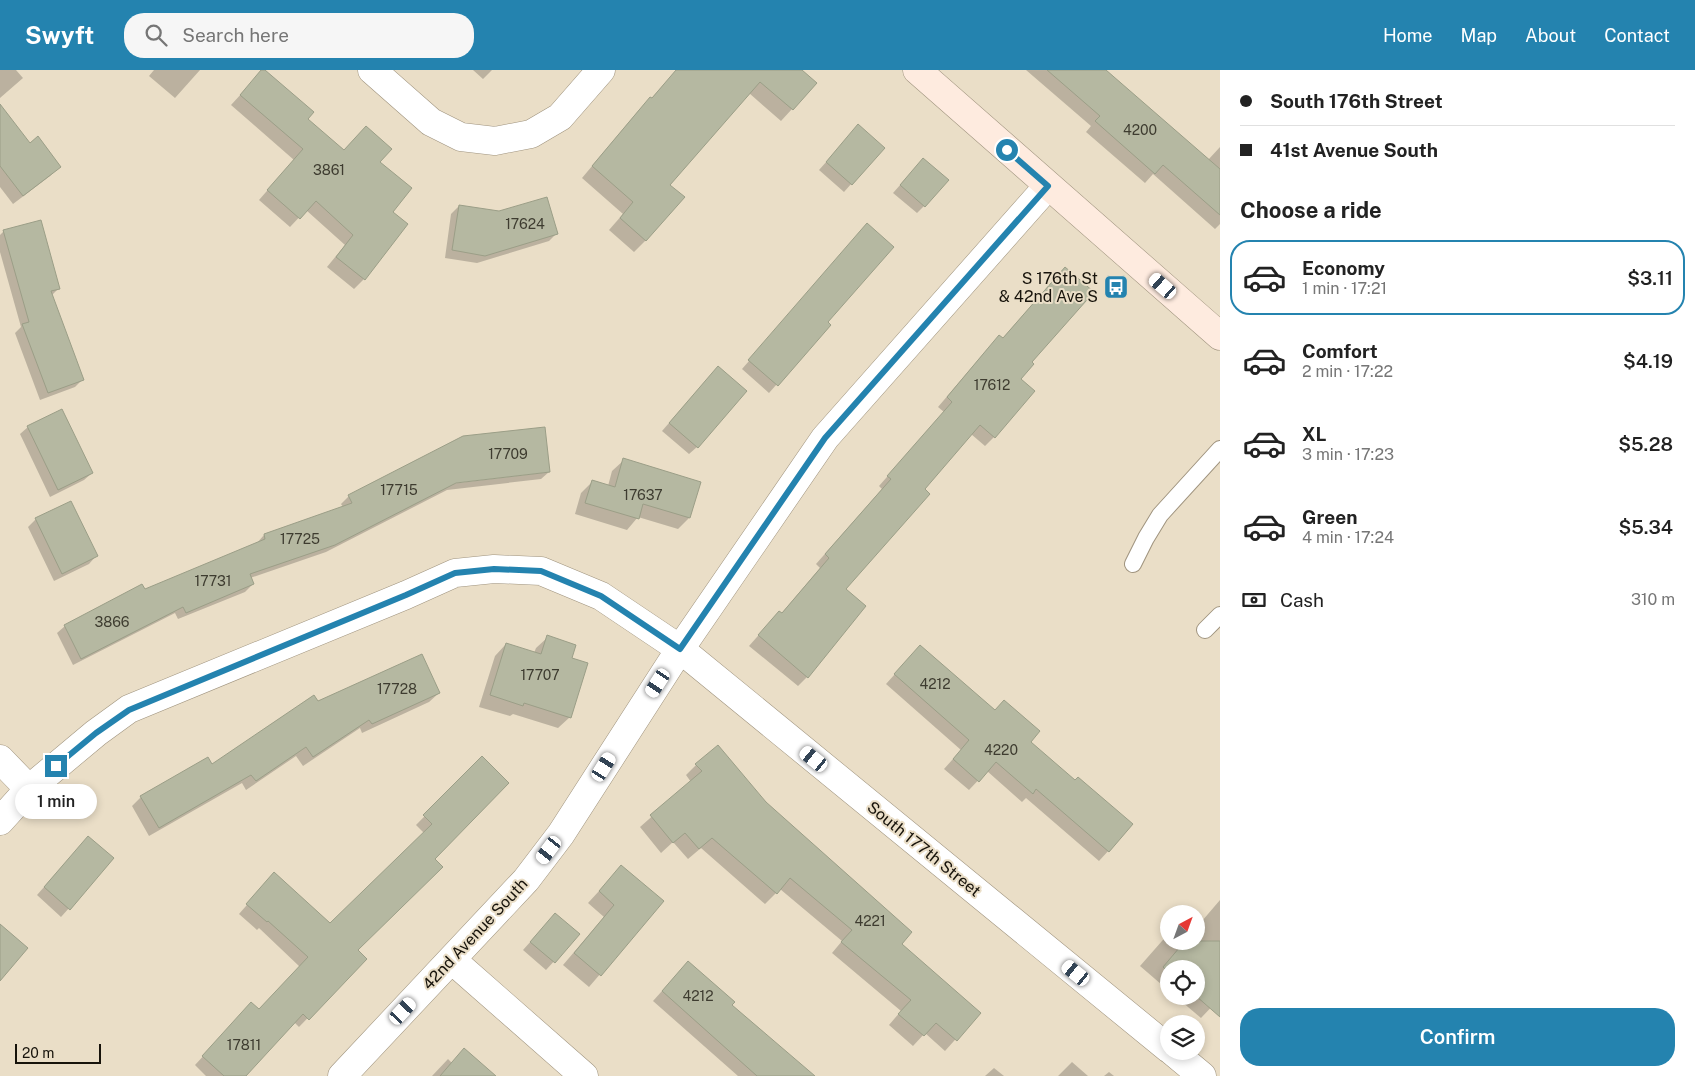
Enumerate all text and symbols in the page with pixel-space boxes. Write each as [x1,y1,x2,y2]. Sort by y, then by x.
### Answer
search box [124,13,474,58]
text: Swyft [25,21,94,49]
icon: search [142,21,170,49]
text: Search here [182,24,289,46]
text: Home [1383,25,1433,46]
text: Map [1461,25,1497,46]
text: About [1525,25,1576,46]
text: Contact [1604,25,1670,46]
text: South 176th Street [1270,90,1443,112]
house number: 4200 [1123,122,1157,138]
route start [996,139,1018,161]
text: 41st Avenue South [1270,139,1438,161]
house number: 3861 [313,162,345,178]
text: Choose a ride [1240,197,1382,223]
house number: 17624 [505,216,545,232]
icon: car [1242,255,1287,300]
text: Economy [1302,257,1385,279]
text: $3.11 [1627,267,1673,289]
place label: S 176th St & 42nd Ave S [999,269,1098,306]
car [1146,270,1179,302]
bus stop icon: S 176th St & 42nd Ave S [1103,274,1129,300]
text: 1 min · 17:21 [1302,279,1387,298]
icon: car [1242,338,1287,383]
text: Comfort [1302,340,1378,362]
text: $4.19 [1623,350,1673,372]
text: 2 min · 17:22 [1302,362,1393,381]
house number: 17612 [974,377,1010,393]
icon: car [1242,421,1287,466]
text: XL [1302,423,1327,445]
text: $5.28 [1618,433,1673,455]
text: 3 min · 17:23 [1302,445,1394,464]
house number: 17709 [488,446,528,462]
house number: 17715 [380,482,418,498]
house number: 17637 [623,487,663,503]
icon: car [1242,504,1287,549]
text: Green [1302,506,1357,528]
text: $5.34 [1618,516,1673,538]
text: 4 min · 17:24 [1302,528,1394,547]
house number: 17725 [280,531,320,547]
house number: 17731 [195,573,231,589]
icon: cash [1240,586,1268,614]
text: Cash [1280,589,1324,611]
text: 310 m [1631,590,1675,609]
house number: 3866 [94,614,130,630]
car [643,666,672,700]
house number: 17707 [520,667,560,683]
house number: 4212 [919,676,951,692]
house number: 17728 [377,681,417,697]
house number: 4220 [984,742,1018,758]
car [797,744,830,774]
car [589,750,618,784]
route end [45,755,67,777]
callout: 1 min [15,784,97,818]
text: 1 min [37,792,75,811]
street label: South 177th Street [863,797,985,901]
car [533,834,564,866]
street label: 42nd Avenue South [418,874,532,994]
north arrow [1160,905,1205,950]
map controls [1160,905,1205,1060]
house number: 4221 [854,913,886,929]
car [1059,958,1092,988]
button: locate [1160,960,1205,1005]
house number: 4212 [682,988,714,1004]
car [387,995,418,1027]
button: Confirm [1240,1008,1675,1066]
button: layers [1160,1015,1205,1060]
house number: 17811 [227,1037,261,1053]
scale bar [15,1041,101,1064]
text: 20 m [22,1045,54,1061]

